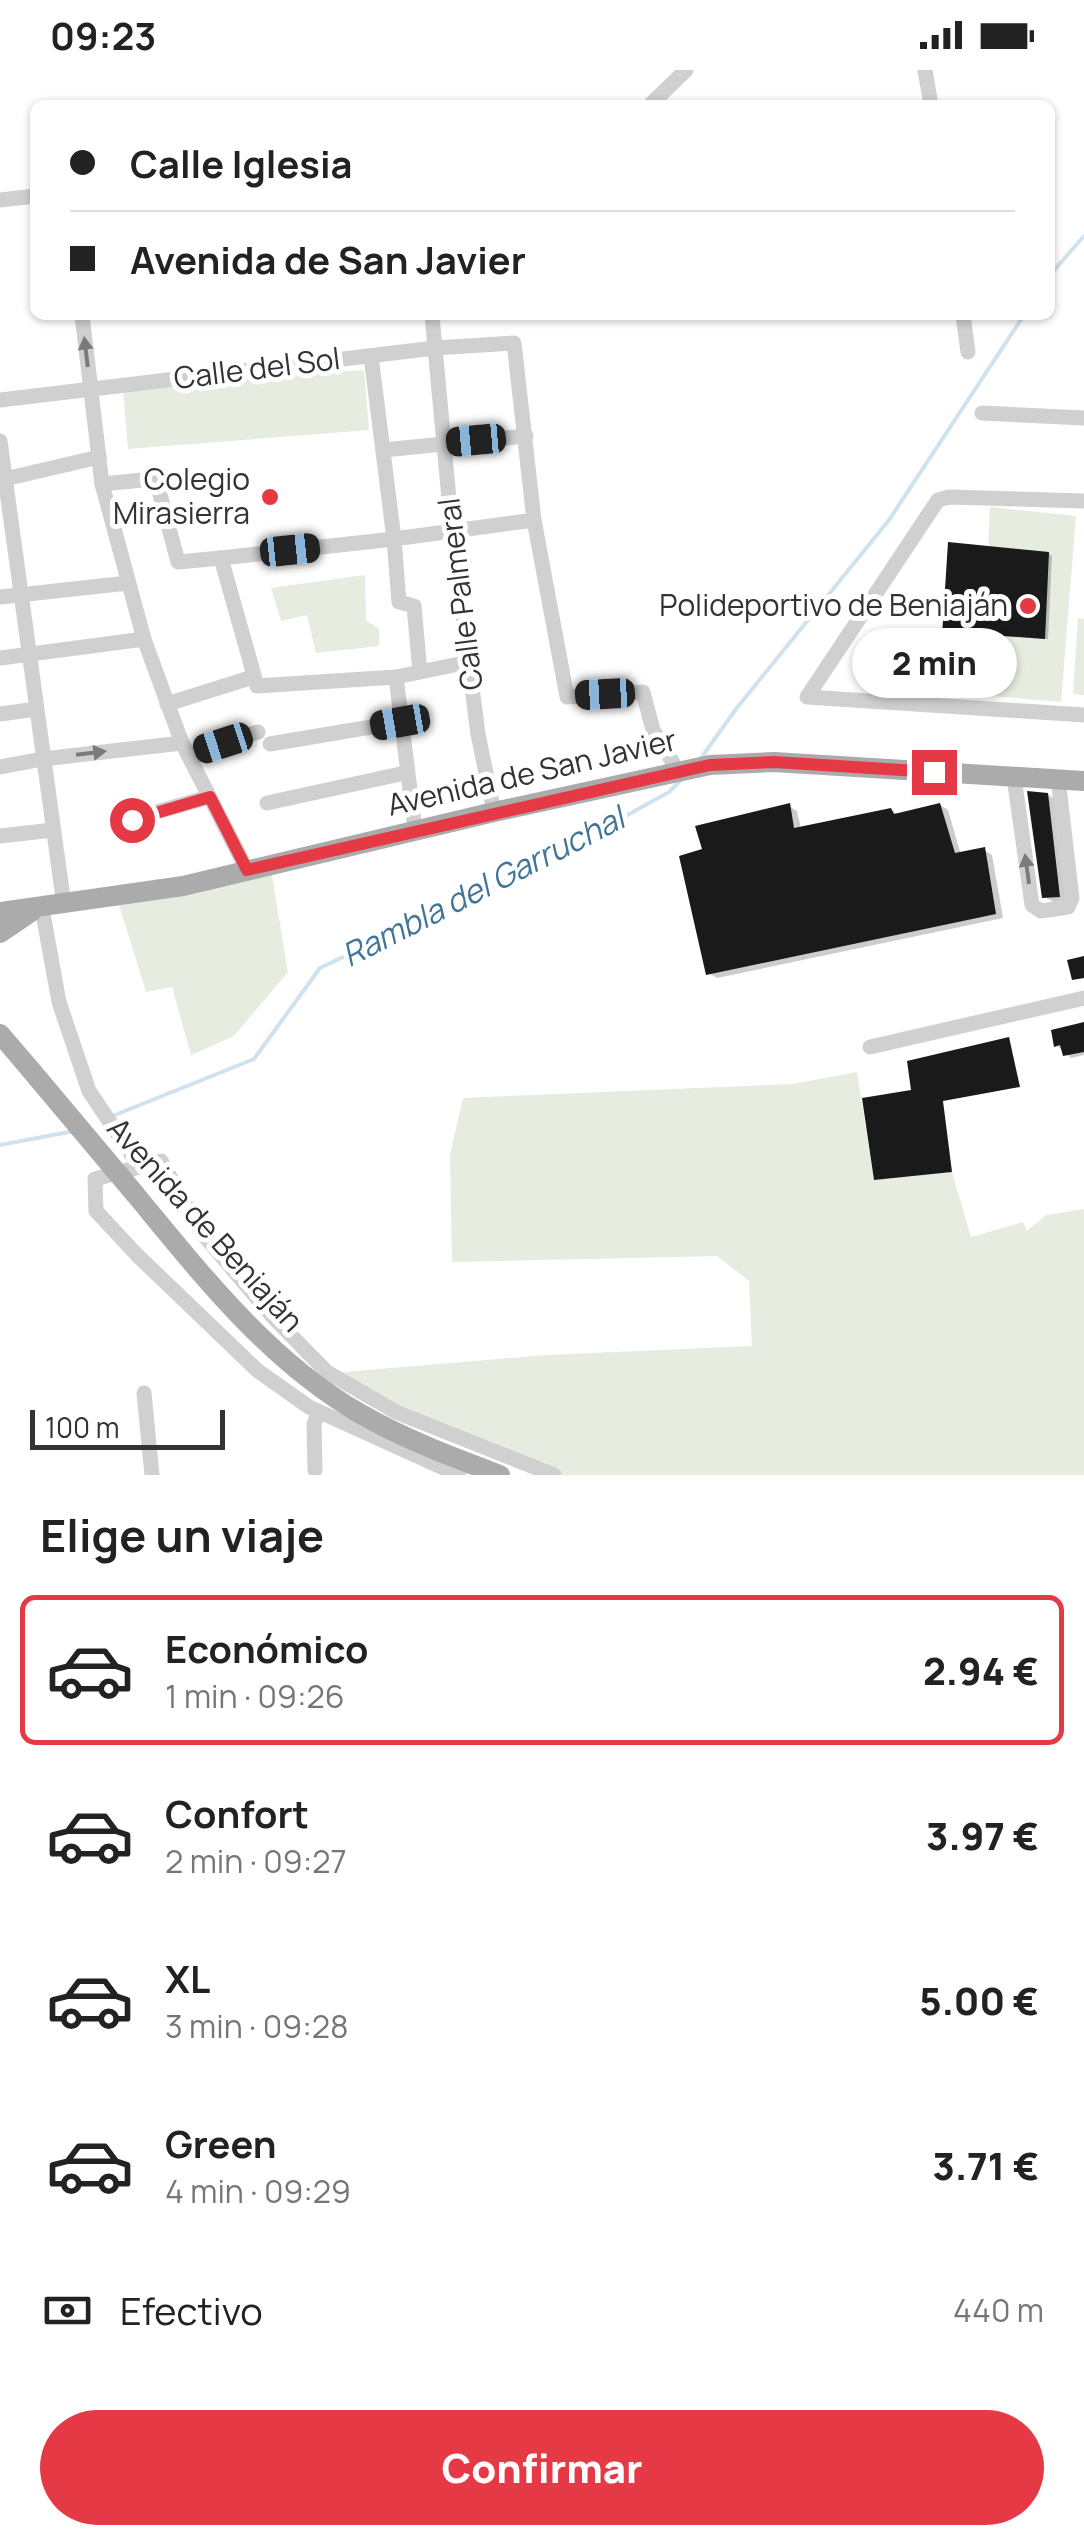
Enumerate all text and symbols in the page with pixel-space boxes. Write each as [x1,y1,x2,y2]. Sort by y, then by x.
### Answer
text: 09:23 [50,9,156,61]
text: Calle Iglesia [130,137,352,189]
text: Avenida de San Javier [130,233,526,285]
one-way arrow [78,336,94,368]
street label: Calle del Sol [171,337,342,398]
car [445,422,507,458]
place label: Colegio Mirasierra [113,458,250,533]
marker: Colegio Mirasierra [259,486,281,508]
street label: Calle Palmeral [427,496,492,693]
car [259,532,321,568]
place label: Polideportivo de Beniaján [659,584,1008,625]
marker: Polideportivo de Beniaján [1017,595,1039,617]
callout: 2 min [852,627,1016,697]
text: 2 min [892,641,977,685]
car [574,677,636,711]
car [368,702,432,742]
street label: Avenida de San Javier [383,718,680,825]
car [190,719,256,767]
one-way arrow [76,745,107,761]
route end [912,750,957,795]
water label: Rambla del Garruchal [334,794,634,976]
route start [110,798,155,843]
one-way arrow [1019,853,1035,885]
street label: Avenida de Beniaján [99,1108,313,1340]
scale bar [30,1405,225,1450]
text: 100 m [45,1408,119,1446]
text: Elige un viaje [40,1504,324,1566]
text: Económico [165,1622,369,1674]
icon: car [45,1625,135,1715]
text: 2.94 € [923,1644,1039,1696]
text: 1 min · 09:26 [165,1674,345,1718]
text: Confort [165,1787,309,1839]
icon: car [45,1790,135,1880]
text: 3.97 € [926,1809,1039,1861]
text: 2 min · 09:27 [165,1839,347,1883]
text: XL [165,1952,210,2004]
icon: car [45,1955,135,2045]
text: 5.00 € [919,1974,1039,2026]
text: 3 min · 09:28 [165,2004,349,2048]
text: Green [165,2117,277,2169]
icon: car [45,2120,135,2210]
text: 3.71 € [932,2139,1039,2191]
text: 4 min · 09:29 [165,2169,351,2213]
icon: cash [40,2283,95,2338]
text: Efectivo [120,2284,263,2336]
text: 440 m [953,2288,1044,2332]
button: Confirmar [40,2410,1044,2525]

